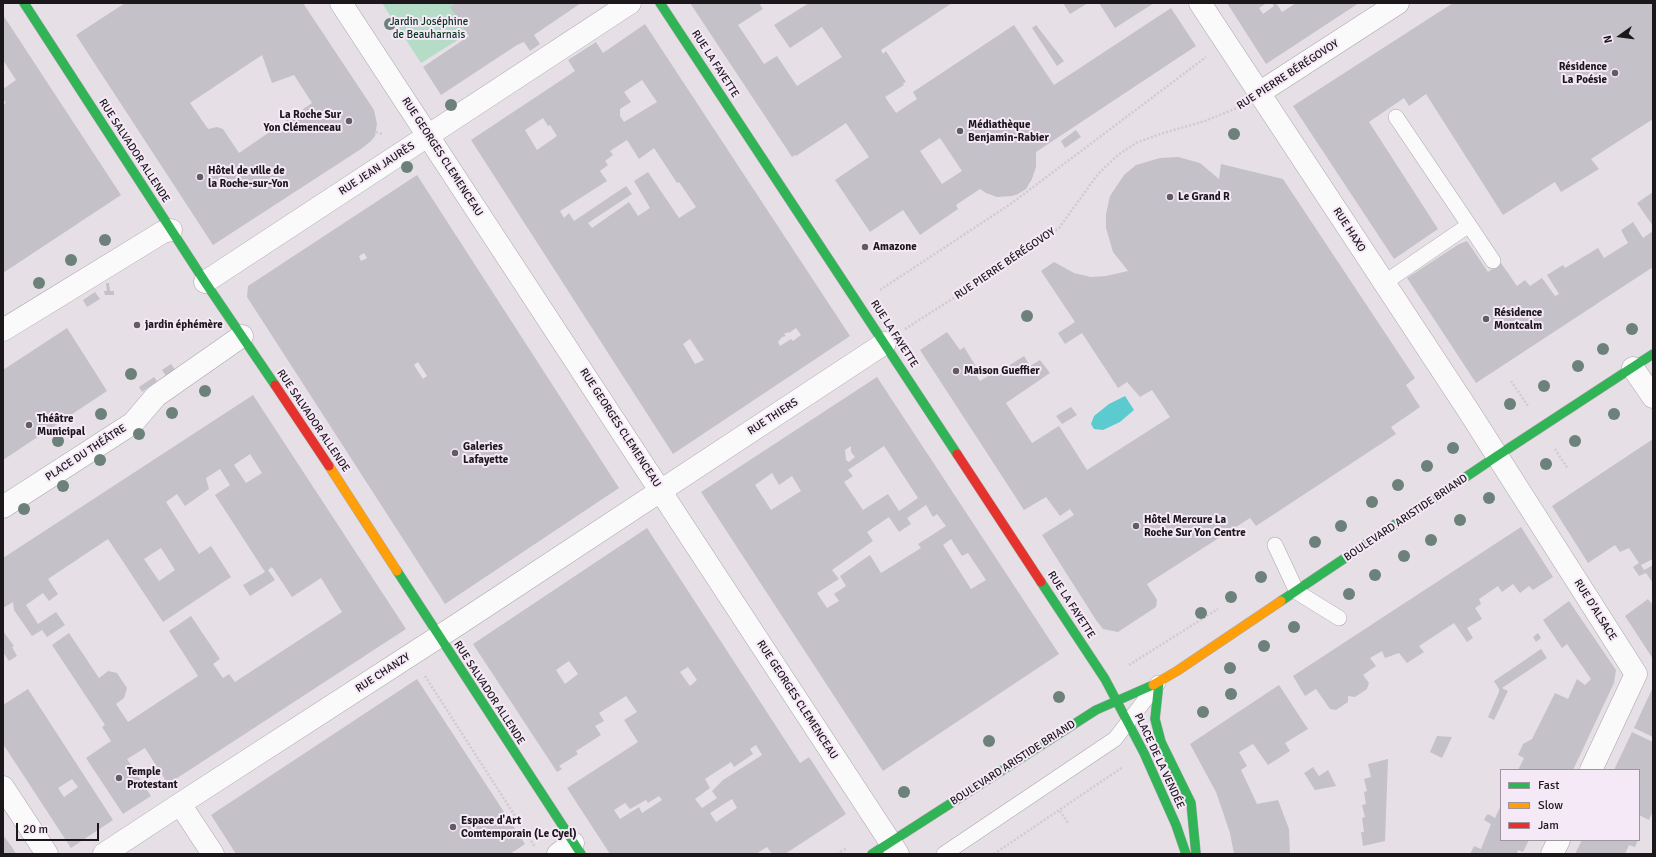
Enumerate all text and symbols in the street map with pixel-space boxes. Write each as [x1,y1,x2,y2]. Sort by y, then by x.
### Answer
park label: Jardin Joséphine de Beauharnais [390,15,468,41]
north arrow [1600,16,1640,56]
street label: RUE LA FAYETTE [688,28,742,100]
text: N [1601,34,1615,44]
street label: RUE PIERRE BÉRÉGOVOY [1235,37,1341,113]
place label: Résidence La Poésie [1559,60,1607,86]
marker: Résidence La Poésie [1610,68,1620,78]
street label: RUE GEORGES CLEMENCEAU [399,95,485,219]
street label: RUE SALVADOR ALLENDE [96,97,172,205]
place label: La Roche Sur Yon Clémenceau [263,108,341,134]
marker: La Roche Sur Yon Clémenceau [344,116,354,126]
place label: Médiathèque Benjamin-Rabier [968,118,1049,144]
marker: Médiathèque Benjamin-Rabier [955,126,965,136]
street label: RUE JEAN JAURÈS [337,140,417,198]
place label: Hôtel de ville de la Roche-sur-Yon [208,164,289,190]
marker: Hôtel de ville de la Roche-sur-Yon [195,172,205,182]
place label: Le Grand R [1178,190,1230,204]
marker: Le Grand R [1165,192,1175,202]
street label: RUE HAXO [1330,205,1368,255]
street label: RUE PIERRE BÉRÉGOVOY [952,225,1058,303]
place label: Amazone [873,240,917,254]
marker: Amazone [860,242,870,252]
street label: RUE LA FAYETTE [867,298,921,370]
place label: Résidence Montcalm [1494,306,1542,332]
marker: Résidence Montcalm [1481,314,1491,324]
place label: jardin éphémère [145,318,223,332]
marker: jardin éphémère [132,320,142,330]
place label: Maison Gueffier [964,364,1040,378]
street label: RUE GEORGES CLEMENCEAU [577,366,663,490]
marker: Maison Gueffier [951,366,961,376]
street label: RUE SALVADOR ALLENDE [274,367,352,475]
street label: RUE THIERS [745,396,801,438]
place label: Théâtre Municipal [37,412,85,438]
marker: Théâtre Municipal [24,420,34,430]
street label: PLACE DU THÉÂTRE [43,422,129,484]
place label: Galeries Lafayette [463,440,508,466]
marker: Galeries Lafayette [450,448,460,458]
street label: BOULEVARD ARISTIDE BRIAND [1342,472,1470,564]
place label: Hôtel Mercure La Roche Sur Yon Centre [1144,513,1246,539]
marker: Hôtel Mercure La Roche Sur Yon Centre [1131,521,1141,531]
street label: RUE LA FAYETTE [1044,569,1098,641]
street label: RUE D'ALSACE [1571,577,1619,643]
street label: RUE GEORGES CLEMENCEAU [754,638,840,762]
street label: RUE SALVADOR ALLENDE [451,639,527,747]
street label: RUE CHANZY [353,650,413,696]
street label: PLACE DE LA VENDÉE [1131,711,1187,811]
street label: BOULEVARD ARISTIDE BRIAND [948,718,1078,808]
place label: Temple Protestant [127,765,178,791]
legend [1500,769,1640,841]
marker: Temple Protestant [114,773,124,783]
text: Fast [1538,778,1559,793]
text: Slow [1538,798,1563,813]
place label: Espace d'Art Comtemporain (Le Cyel) [461,814,577,840]
scale bar [18,815,101,841]
text: Jam [1538,818,1559,833]
text: 20 m [23,822,48,837]
marker: Espace d'Art Comtemporain (Le Cyel) [448,822,458,832]

